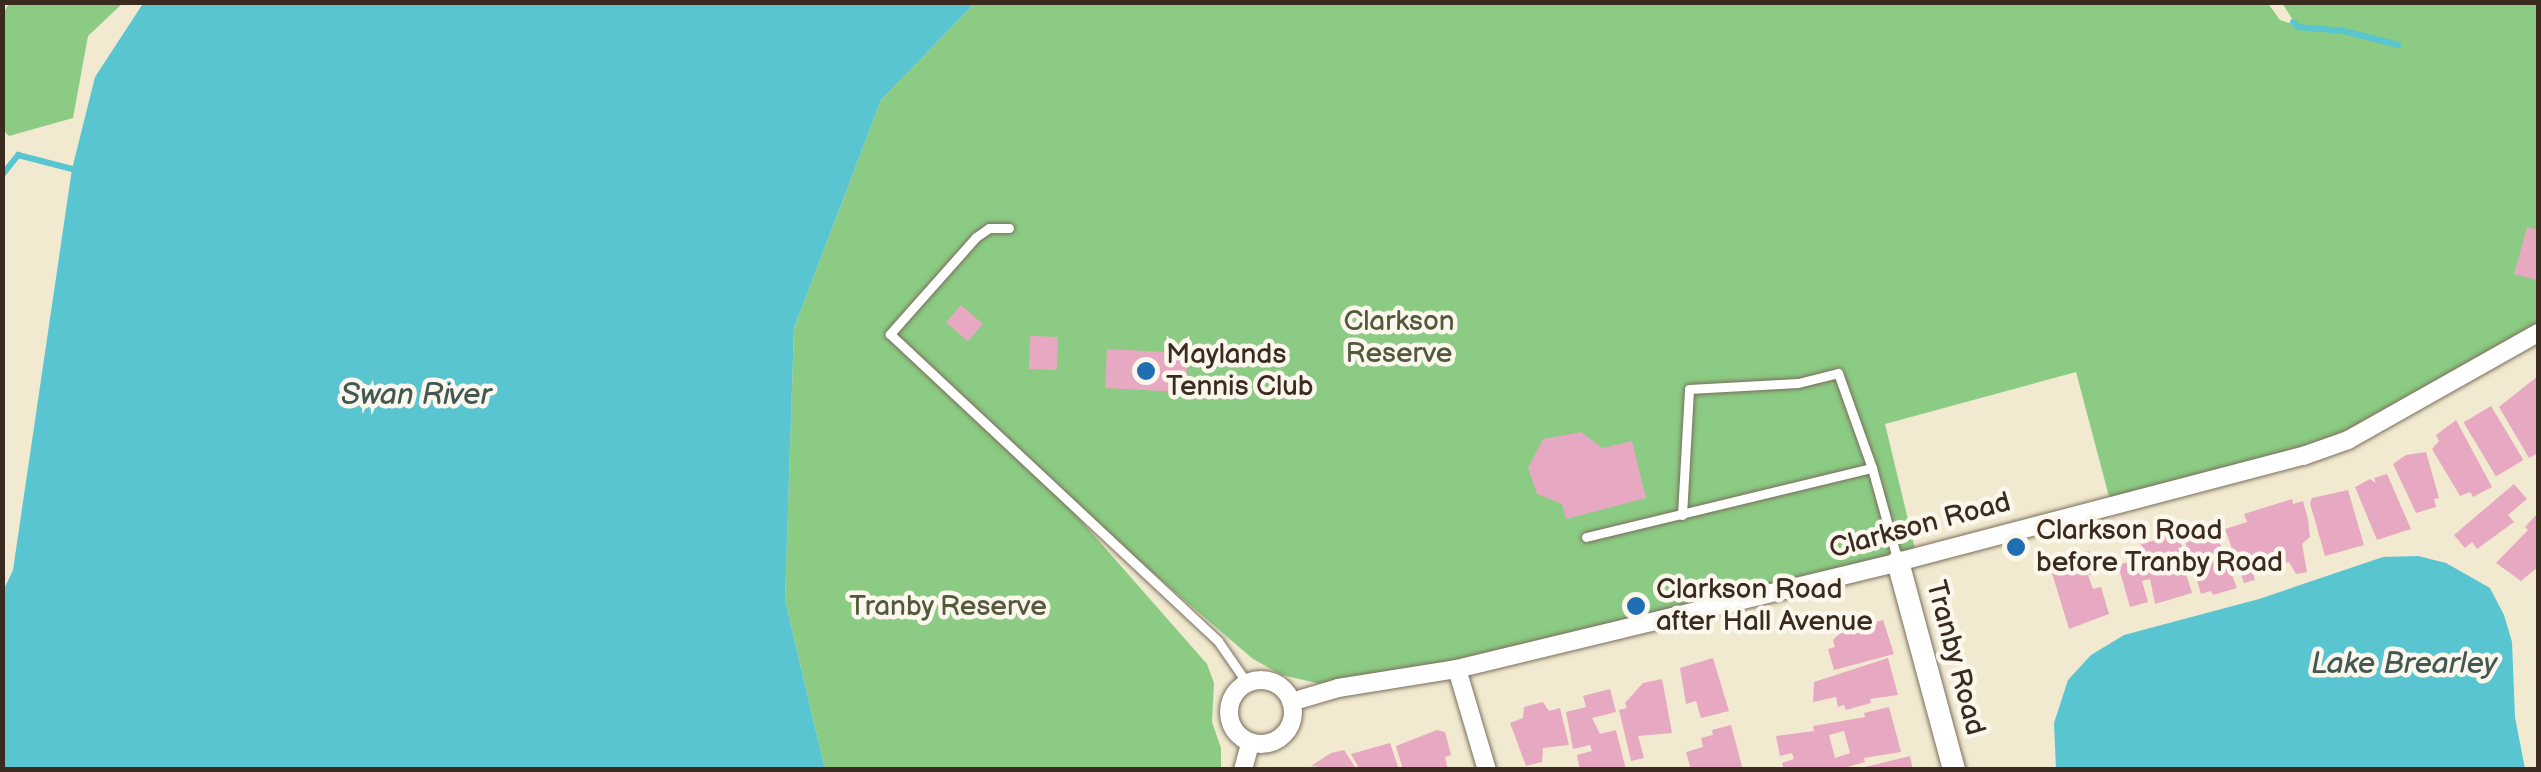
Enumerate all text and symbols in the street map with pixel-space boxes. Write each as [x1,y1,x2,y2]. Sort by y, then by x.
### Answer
park label: Clarkson Reserve [1343,305,1455,371]
place label: Maylands Tennis Club [1166,338,1314,404]
marker: Maylands Tennis Club [1135,360,1157,382]
water label: Swan River [341,377,491,413]
street label: Clarkson Road [1826,486,2014,566]
place label: Clarkson Road before Tranby Road [2036,514,2286,580]
marker: Clarkson Road before Tranby Road [2005,536,2027,558]
place label: Clarkson Road after Hall Avenue [1656,573,1873,639]
street label: Tranby Road [1918,576,1992,740]
park label: Tranby Reserve [848,590,1048,624]
marker: Clarkson Road after Hall Avenue [1625,595,1647,617]
water label: Lake Brearley [2311,646,2497,682]

